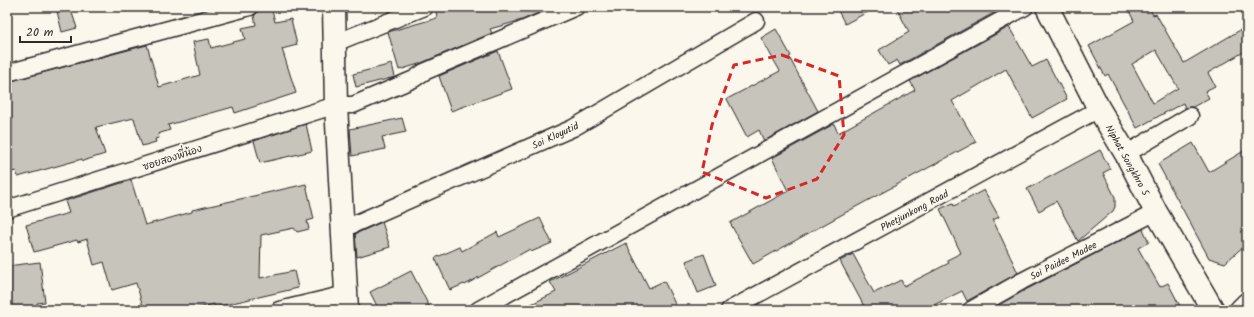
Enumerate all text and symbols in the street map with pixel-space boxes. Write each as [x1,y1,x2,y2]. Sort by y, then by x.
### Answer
scale bar [20,18,71,44]
text: 20 m [26,23,54,42]
street label: Soi Kloyutid [529,118,582,154]
street label: Niphat Songkhro 5 [1101,122,1154,199]
street label: ซอยสองพี่น้อง [140,139,204,175]
street label: Phetjunkong Road [878,186,952,236]
street label: Soi Paidee Madee [1027,237,1100,285]

